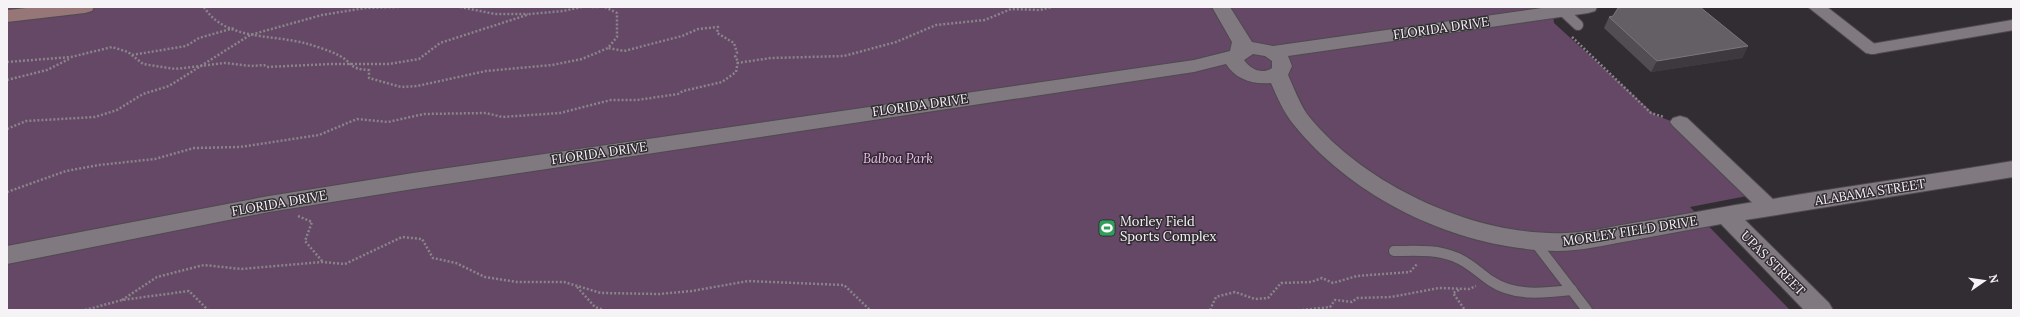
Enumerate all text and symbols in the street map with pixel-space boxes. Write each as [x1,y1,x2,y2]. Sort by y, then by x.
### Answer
street label: FLORIDA DRIVE [1392,13,1490,43]
street label: FLORIDA DRIVE [871,90,969,120]
street label: FLORIDA DRIVE [550,138,648,168]
park label: Balboa Park [863,150,933,167]
street label: ALABAMA STREET [1813,175,1927,209]
street label: FLORIDA DRIVE [230,186,328,220]
street label: MORLEY FIELD DRIVE [1561,212,1699,250]
place label: Morley Field Sports Complex [1120,213,1216,245]
sports icon: Morley Field Sports Complex [1097,218,1117,238]
street label: UPAS STREET [1737,227,1809,299]
north arrow [1964,261,2004,301]
text: N [1986,273,2002,285]

